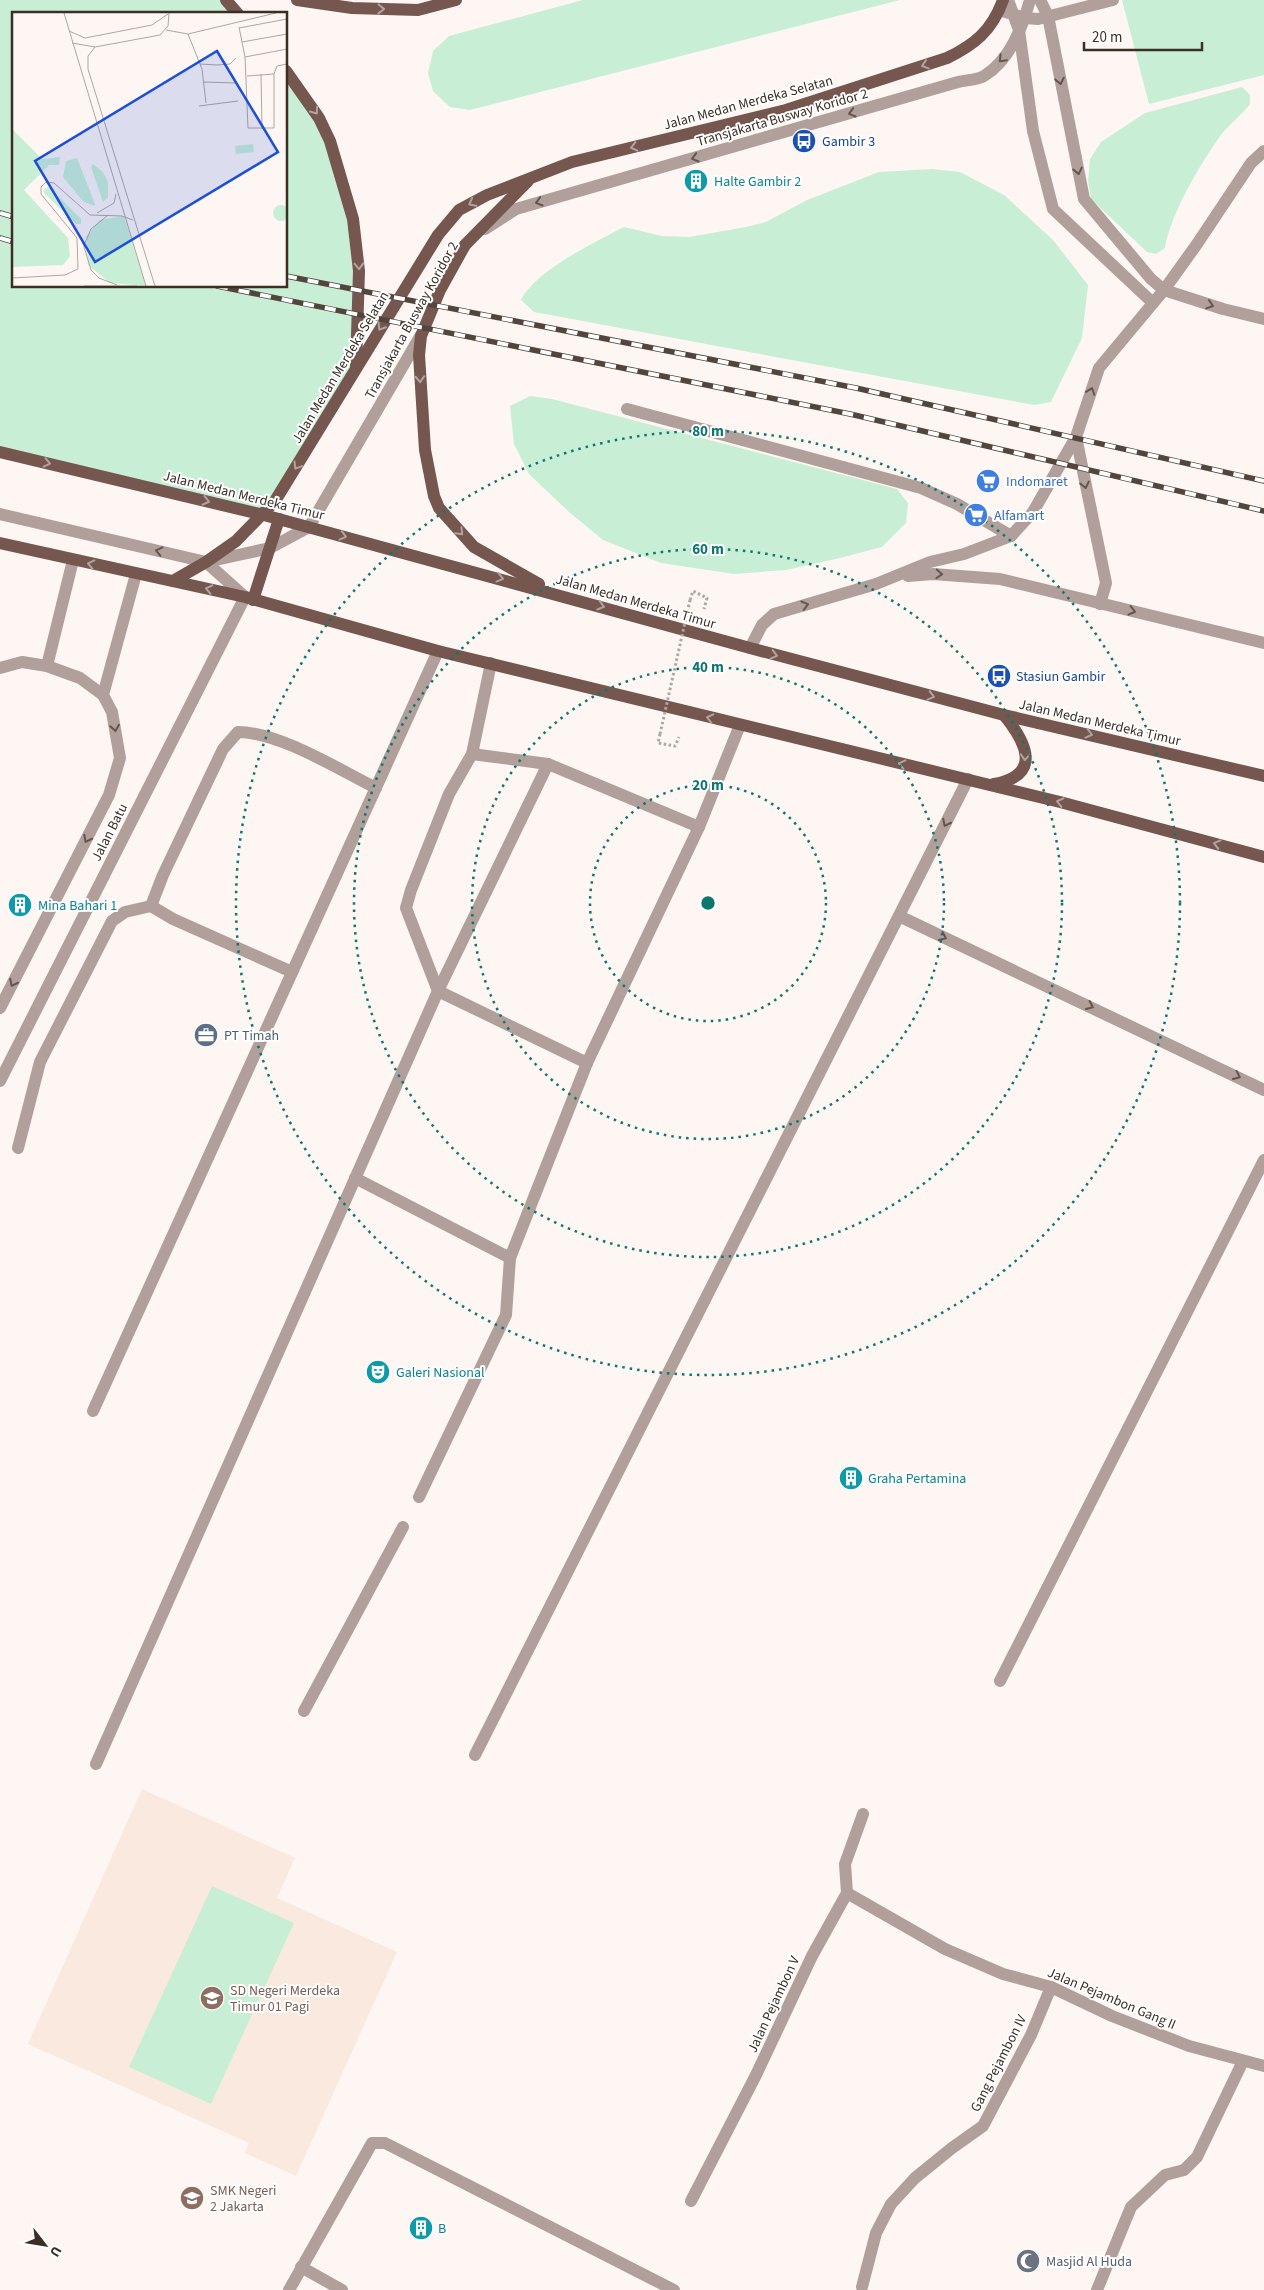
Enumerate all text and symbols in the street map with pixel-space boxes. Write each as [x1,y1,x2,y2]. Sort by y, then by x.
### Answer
one-way arrow [377,4,385,14]
inset map [12,12,288,288]
scale bar [1084,20,1202,52]
text: 20 m [1092,27,1122,48]
one-way arrow [999,54,1008,63]
one-way arrow [922,60,930,70]
street label: Jalan Medan Merdeka Selatan [661,71,835,135]
one-way arrow [1054,76,1064,85]
street label: Transjakarta Busway Koridor 2 [694,84,870,152]
one-way arrow [309,105,318,115]
one-way arrow [848,107,856,117]
bus stop icon: Gambir 3 [791,128,817,154]
place label: Gambir 3 [822,132,875,152]
one-way arrow [630,141,639,152]
one-way arrow [691,152,700,163]
one-way arrow [1072,167,1083,176]
building icon: Halte Gambir 2 [683,168,709,194]
place label: Halte Gambir 2 [714,172,801,192]
one-way arrow [468,197,477,207]
one-way arrow [536,197,544,207]
street label: Transjakarta Busway Koridor 2 [360,238,464,403]
one-way arrow [353,262,364,270]
street label: Jalan Medan Merdeka Selatan [287,288,394,447]
one-way arrow [1206,299,1214,309]
one-way arrow [378,321,388,330]
one-way arrow [414,376,425,384]
one-way arrow [1085,387,1095,396]
text: 80 m [692,421,724,442]
one-way arrow [43,457,52,468]
one-way arrow [294,460,304,469]
street label: Jalan Medan Merdeka Timur [161,466,327,526]
supermarket icon: Indomaret [975,468,1001,494]
place label: Indomaret [1006,472,1068,492]
one-way arrow [1080,480,1090,489]
one-way arrow [201,495,209,505]
supermarket icon: Alfamart [963,502,989,528]
place label: Alfamart [994,506,1045,526]
one-way arrow [454,526,463,535]
one-way arrow [339,530,348,541]
text: 60 m [692,539,724,560]
one-way arrow [154,546,163,557]
one-way arrow [87,559,96,570]
one-way arrow [935,569,943,580]
street label: Jalan Medan Merdeka Timur [553,570,718,634]
one-way arrow [495,573,504,583]
one-way arrow [205,584,214,595]
one-way arrow [800,600,809,610]
one-way arrow [596,601,604,611]
one-way arrow [1128,605,1137,616]
one-way arrow [770,649,778,659]
text: 40 m [692,657,724,678]
bus stop icon: Stasiun Gambir [986,663,1012,689]
place label: Stasiun Gambir [1016,667,1106,687]
one-way arrow [927,690,936,701]
street label: Jalan Medan Merdeka Timur [1017,695,1183,751]
one-way arrow [705,713,714,724]
one-way arrow [109,723,119,732]
one-way arrow [1085,728,1094,739]
one-way arrow [1019,753,1030,761]
one-way arrow [898,759,907,770]
text: 20 m [692,775,724,796]
one-way arrow [1056,797,1065,808]
street label: Jalan Batu [87,800,133,865]
one-way arrow [942,818,952,827]
one-way arrow [83,833,93,842]
one-way arrow [1213,840,1221,850]
building icon: Mina Bahari 1 [7,892,33,918]
centre of rings [699,894,717,912]
place label: Mina Bahari 1 [38,896,117,916]
one-way arrow [938,931,947,941]
one-way arrow [9,978,19,987]
one-way arrow [1085,1000,1094,1011]
office icon: PT Timah [193,1022,219,1048]
place label: PT Timah [224,1026,279,1046]
one-way arrow [1232,1070,1241,1080]
theatre icon: Galeri Nasional [365,1359,391,1385]
place label: Galeri Nasional [396,1363,485,1383]
building icon: Graha Pertamina [838,1465,864,1491]
place label: Graha Pertamina [868,1469,966,1489]
street label: Jalan Pejambon V [743,1952,805,2056]
street label: Jalan Pejambon Gang II [1044,1963,1179,2035]
place label: SD Negeri Merdeka Timur 01 Pagi [230,1981,340,2017]
school or university icon: SD Negeri Merdeka Timur 01 Pagi [199,1985,225,2011]
street label: Gang Pejambon IV [966,2011,1032,2115]
place label: SMK Negeri 2 Jakarta [210,2181,277,2217]
school or university icon: SMK Negeri 2 Jakarta [179,2185,205,2211]
building icon: B [408,2215,434,2241]
place label: B [438,2219,446,2239]
north arrow [20,2220,70,2270]
text: U [44,2242,66,2260]
mosque icon: Masjid Al Huda [1015,2248,1041,2274]
place label: Masjid Al Huda [1046,2252,1132,2272]

